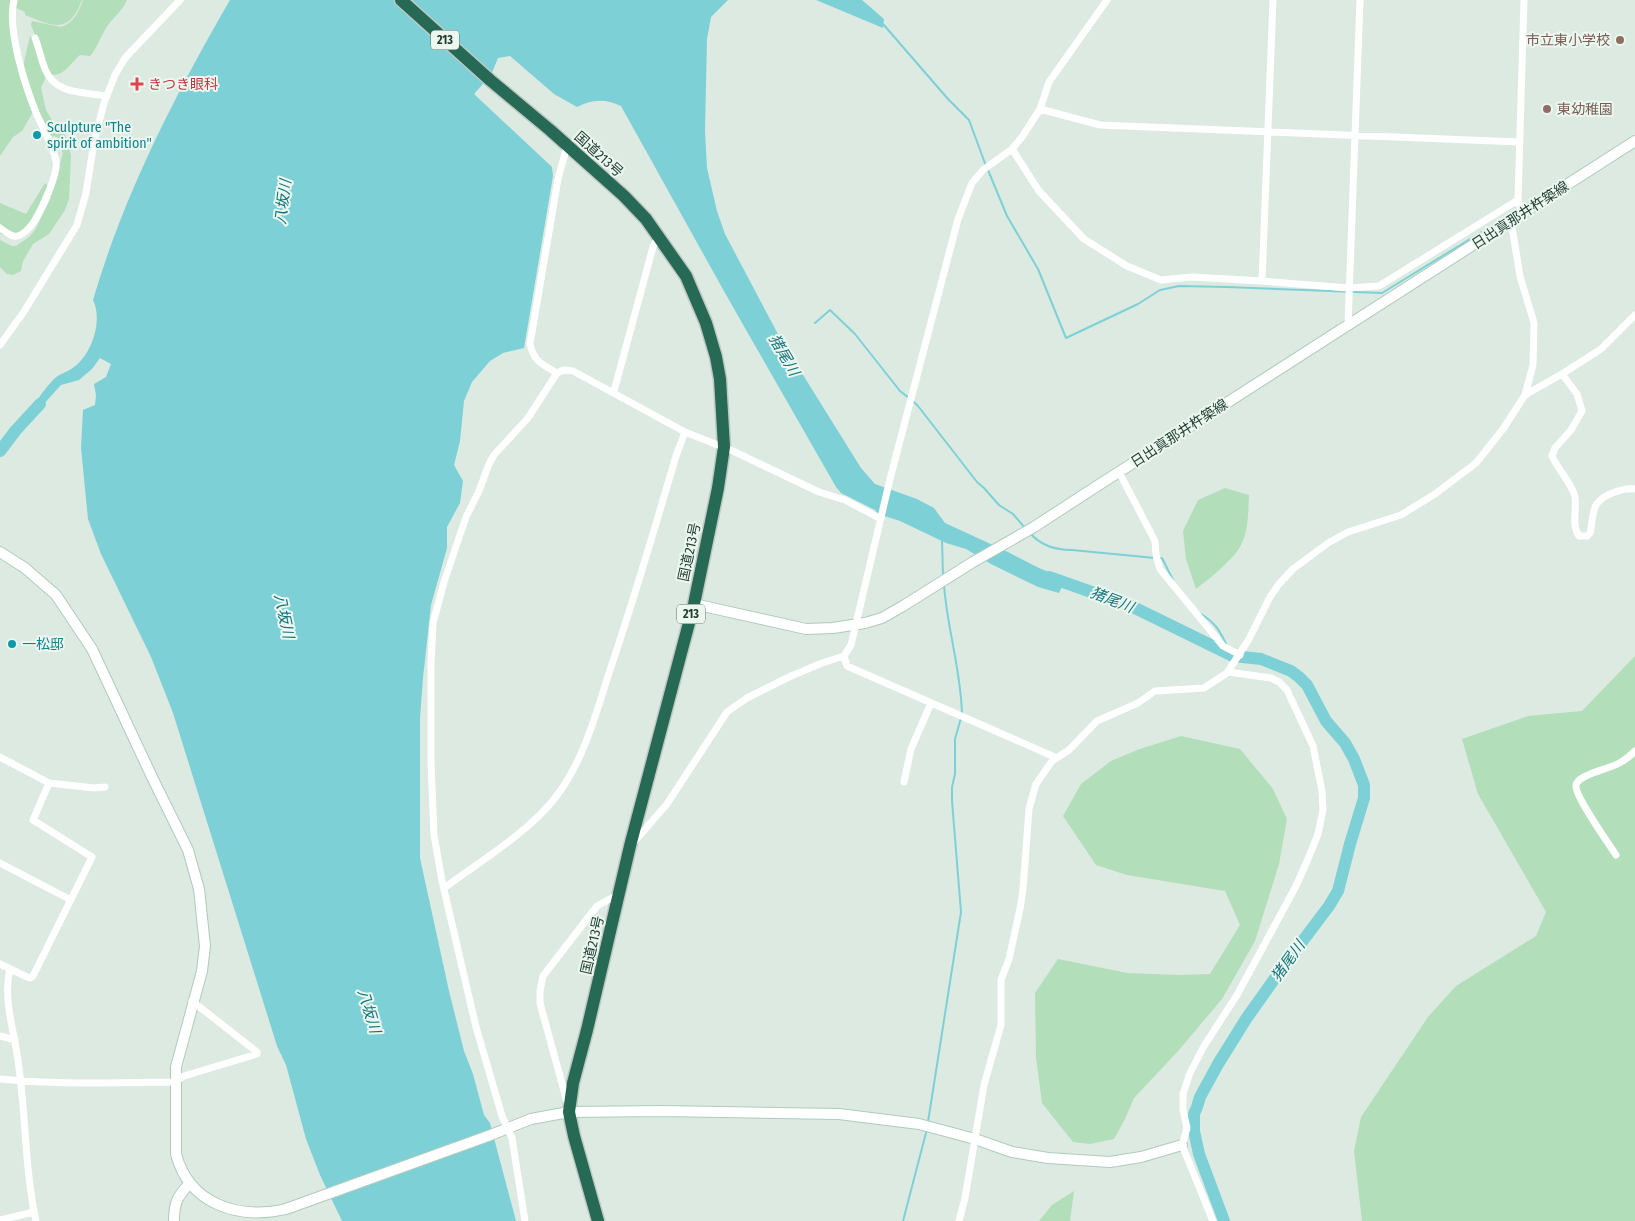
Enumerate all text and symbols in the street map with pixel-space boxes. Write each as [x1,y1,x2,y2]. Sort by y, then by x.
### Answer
road number: 213 [431,30,459,50]
place label: 市立東小学校 [1526,32,1610,49]
marker: 市立東小学校 [1614,34,1626,46]
place label: きつき眼科 [148,76,218,93]
marker: きつき眼科 [130,77,144,91]
place label: 東幼稚園 [1557,101,1613,118]
marker: 東幼稚園 [1541,103,1553,115]
place label: Sculpture "The spirit of ambition" [47,119,152,152]
street label: 国道213号 [571,128,627,181]
marker: Sculpture "The spirit of ambition" [31,129,43,141]
water label: 八坂川 [271,177,295,225]
street label: 日出真那井杵築線 [1469,178,1572,253]
water label: 猪尾川 [765,331,804,381]
street label: 日出真那井杵築線 [1128,396,1231,471]
street label: 国道213号 [675,521,704,583]
water label: 猪尾川 [1088,584,1138,617]
water label: 八坂川 [271,592,298,642]
road number: 213 [677,604,705,624]
place label: 一松邸 [22,636,64,653]
marker: 一松邸 [6,638,18,650]
street label: 国道213号 [577,914,607,976]
water label: 猪尾川 [1267,936,1310,984]
water label: 八坂川 [354,987,385,1037]

